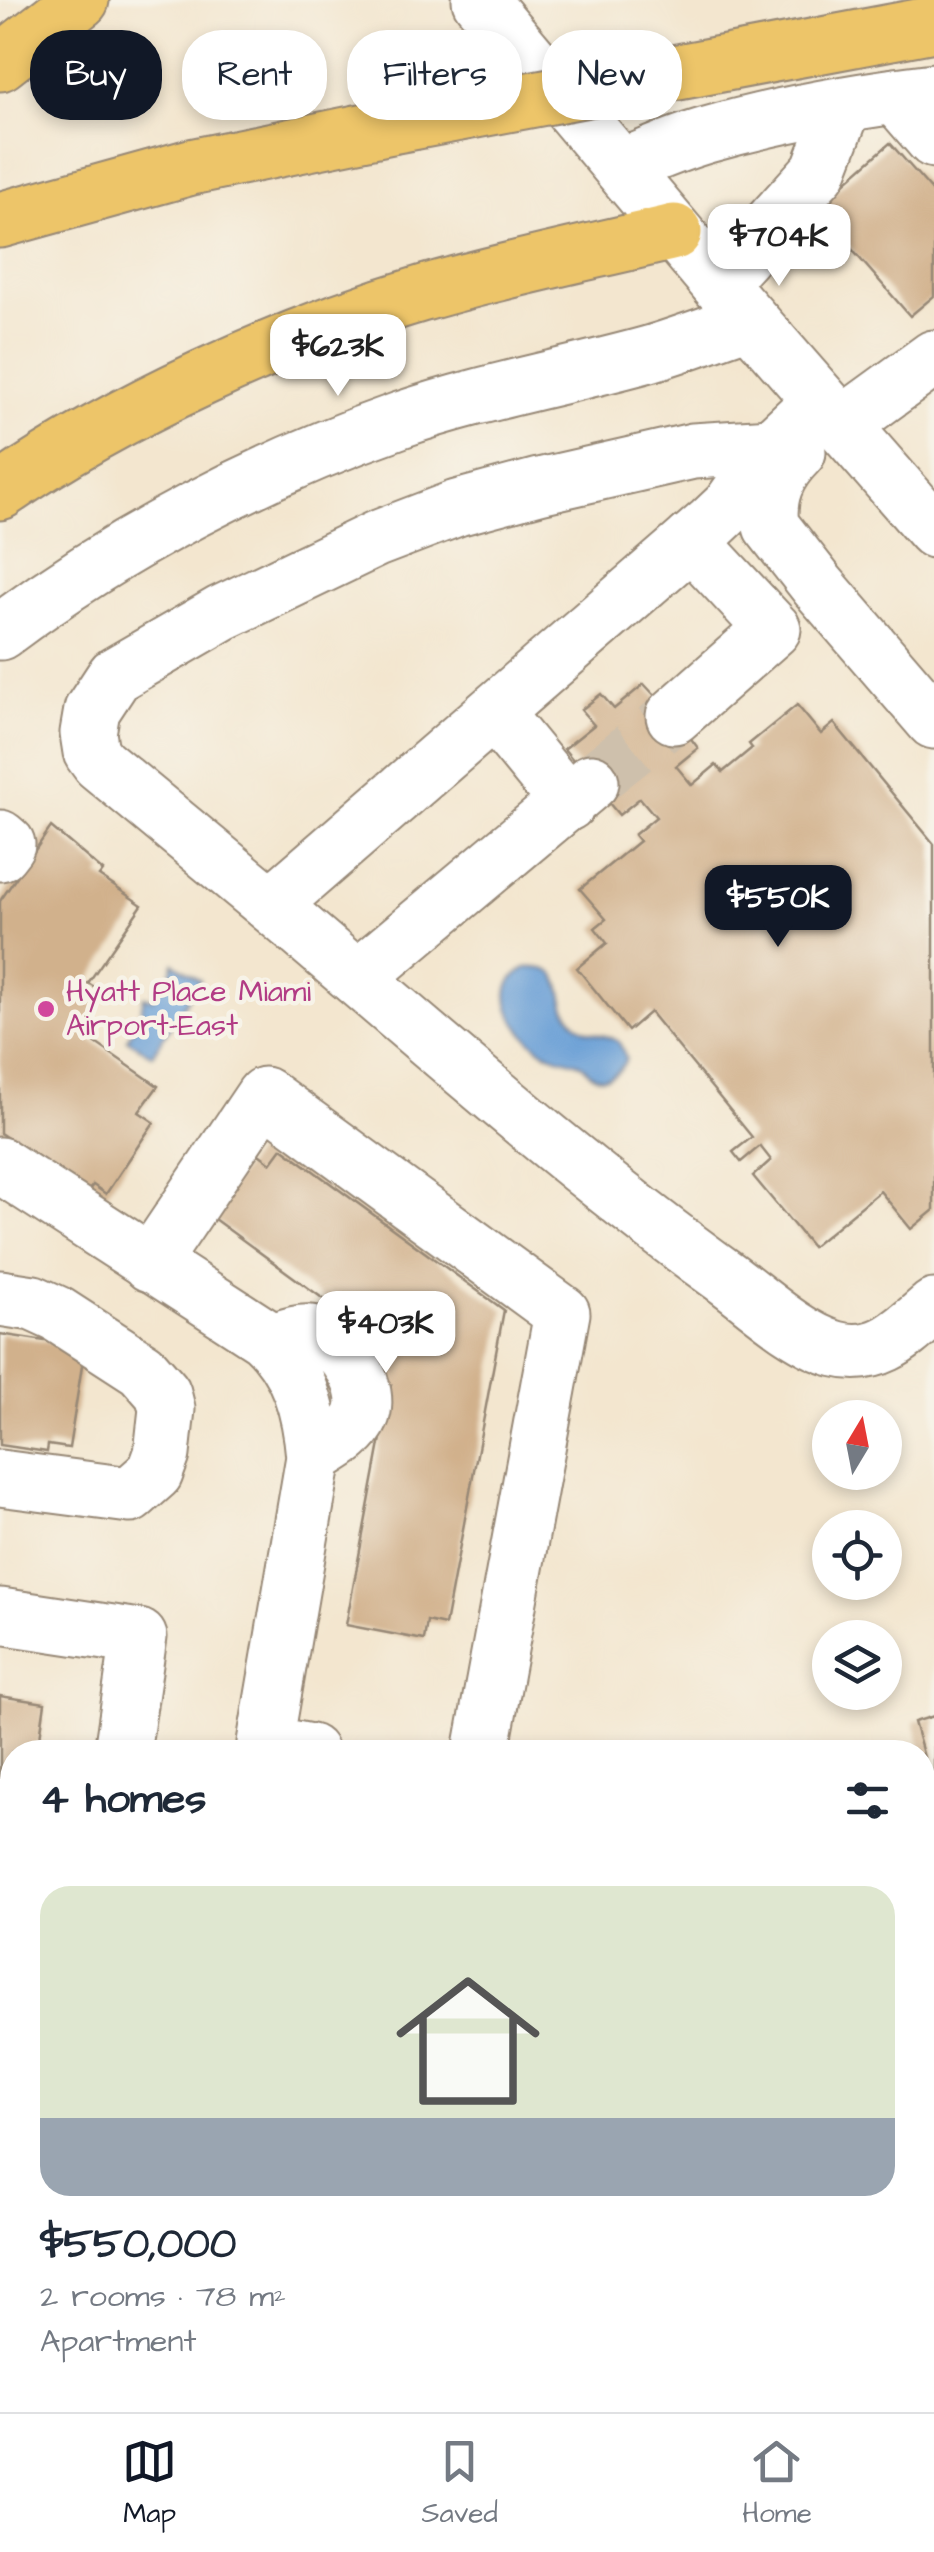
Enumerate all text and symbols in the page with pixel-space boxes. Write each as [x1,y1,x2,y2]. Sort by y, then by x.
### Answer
chip: Buy [30,30,162,120]
chip: Rent [182,30,327,120]
chip: Filters [347,30,522,120]
chip: New [542,30,682,120]
pin: $704K [709,204,849,289]
text: $704K [730,214,828,259]
pin: $623K [268,314,408,399]
text: $623K [292,324,384,369]
pin: $550K [708,865,848,950]
text: $550K [727,875,829,920]
place label: Hyatt Place Miami Airport-East [66,971,311,1047]
marker: Hyatt Place Miami Airport-East [35,998,57,1020]
pin: $403K [316,1291,456,1376]
text: $403K [338,1301,434,1346]
north arrow [812,1400,902,1490]
map controls [812,1400,902,1710]
button: locate [812,1510,902,1600]
button: layers [812,1620,902,1710]
text: 4 homes [40,1771,206,1829]
icon: filters [840,1773,895,1828]
icon: home [378,1951,558,2131]
text: $550,000 [40,2216,236,2274]
text: 2 rooms · 78 m² [40,2274,286,2319]
text: Apartment [40,2319,196,2364]
tab: Map [122,2434,177,2533]
tab: Saved [422,2434,498,2533]
tab: Home [742,2434,812,2533]

